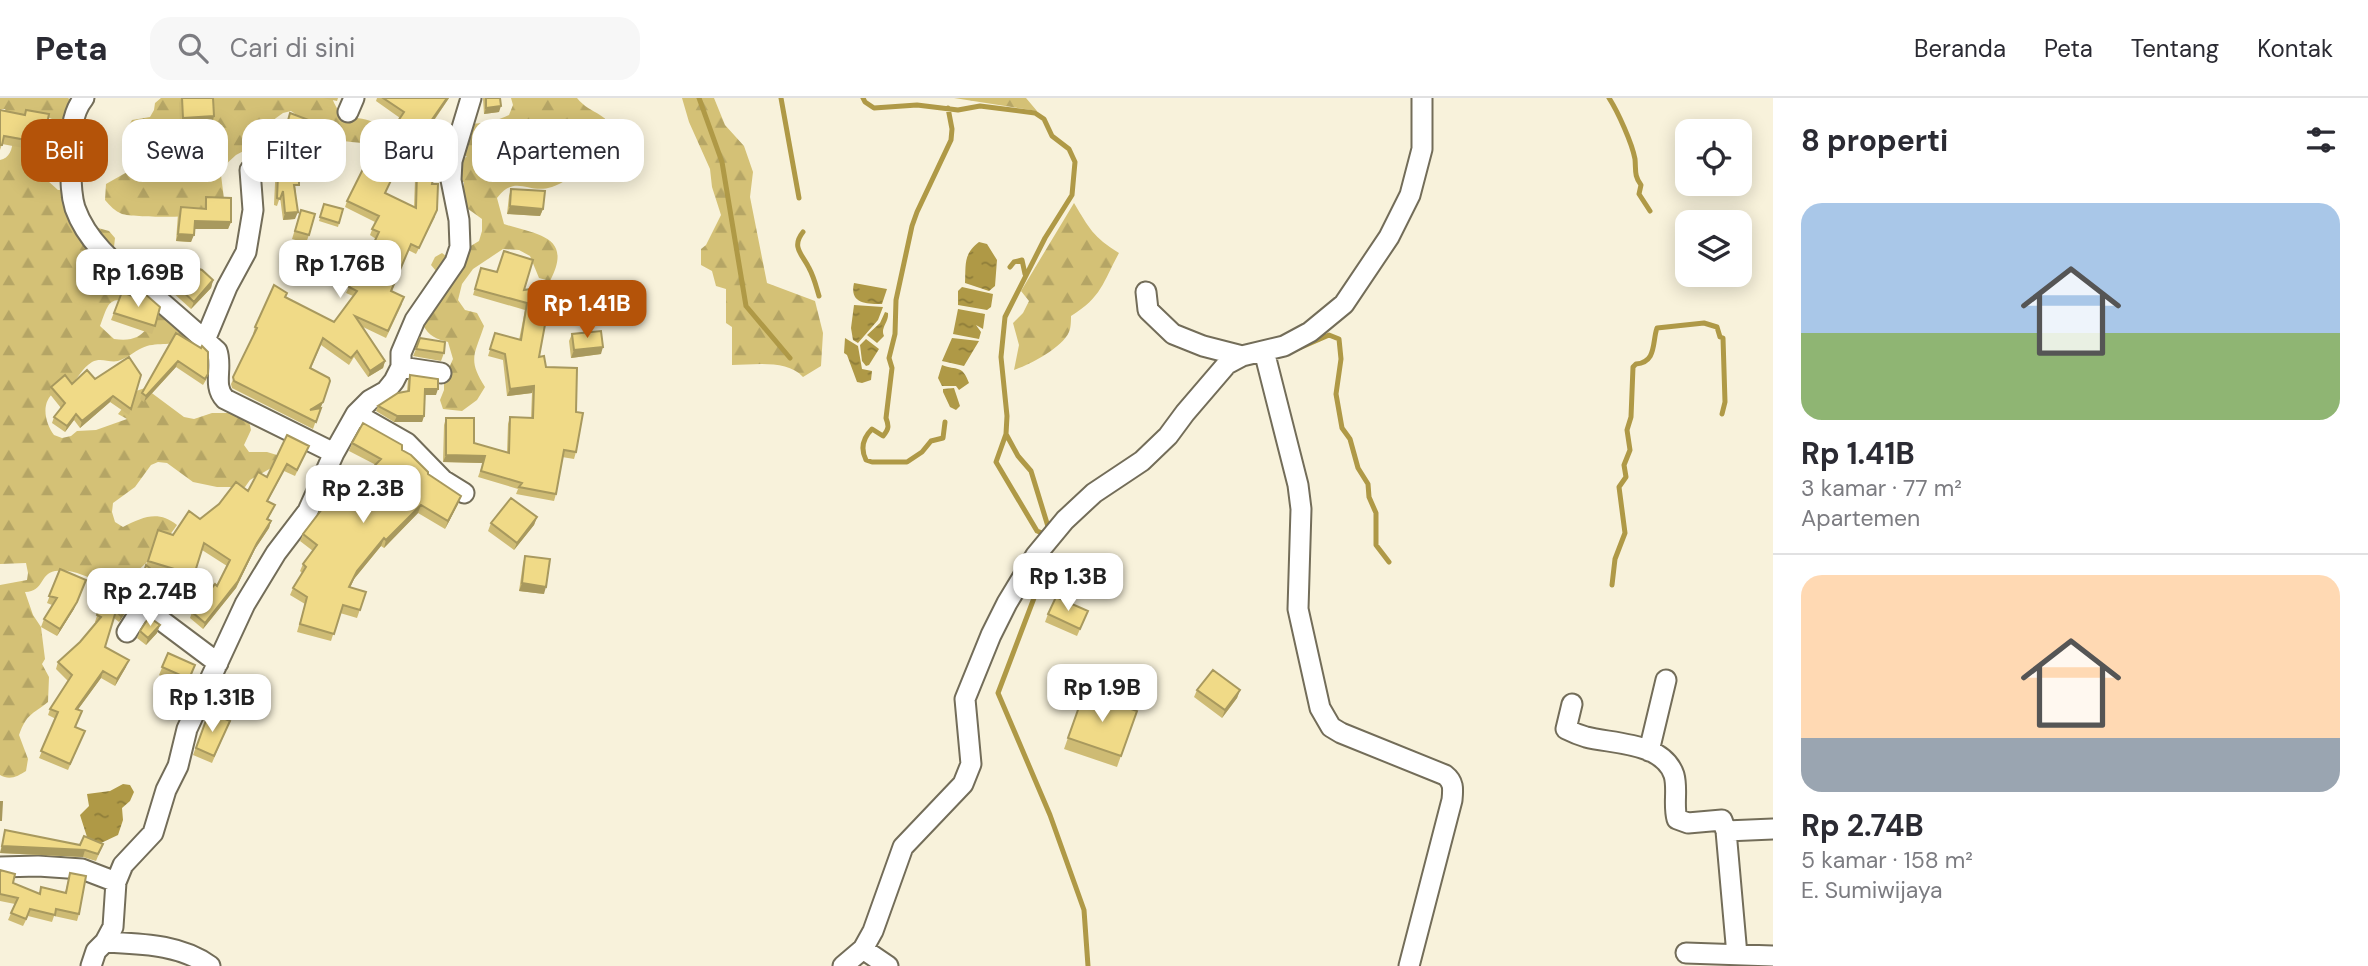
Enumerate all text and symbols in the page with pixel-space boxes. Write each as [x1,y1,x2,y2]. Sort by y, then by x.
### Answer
search box [150,17,640,80]
text: Peta [35,27,108,70]
icon: search [174,29,212,67]
text: Cari di sini [230,31,355,65]
text: Beranda [1914,33,2006,64]
text: Peta [2044,33,2093,64]
text: Tentang [2131,33,2219,64]
text: Kontak [2257,33,2333,64]
chip: Beli [21,119,108,182]
chip: Sewa [122,119,228,182]
chip: Filter [242,119,346,182]
chip: Baru [360,119,458,182]
chip: Apartemen [472,119,644,182]
map controls [1675,119,1752,287]
button: locate [1675,119,1752,196]
text: 8 properti [1801,121,1948,160]
icon: filters [2302,121,2340,159]
button: layers [1675,210,1752,287]
pin: Rp 1.76B [268,240,412,300]
text: Rp 1.76B [295,248,385,278]
icon: home [2008,248,2134,374]
pin: Rp 1.69B [66,250,210,309]
text: Rp 1.69B [92,257,184,287]
pin: Rp 1.41B [515,280,659,340]
text: Rp 1.41B [543,288,631,318]
text: Rp 1.41B [1801,434,1915,473]
pin: Rp 2.3B [298,466,428,525]
text: Rp 2.3B [322,473,404,503]
text: 3 kamar · 77 m² [1801,473,1962,503]
text: Apartemen [1801,503,1920,533]
pin: Rp 1.3B [1003,554,1133,613]
text: Rp 1.3B [1029,561,1107,591]
pin: Rp 2.74B [78,568,222,628]
text: Rp 2.74B [103,576,197,606]
icon: home [2008,620,2134,746]
pin: Rp 1.9B [1037,664,1167,724]
text: Rp 1.9B [1063,672,1141,702]
pin: Rp 1.31B [140,674,284,734]
text: Rp 1.31B [169,682,255,712]
text: Rp 2.74B [1801,806,1924,845]
text: 5 kamar · 158 m² [1801,845,1973,875]
text: E. Sumiwijaya [1801,875,1943,905]

